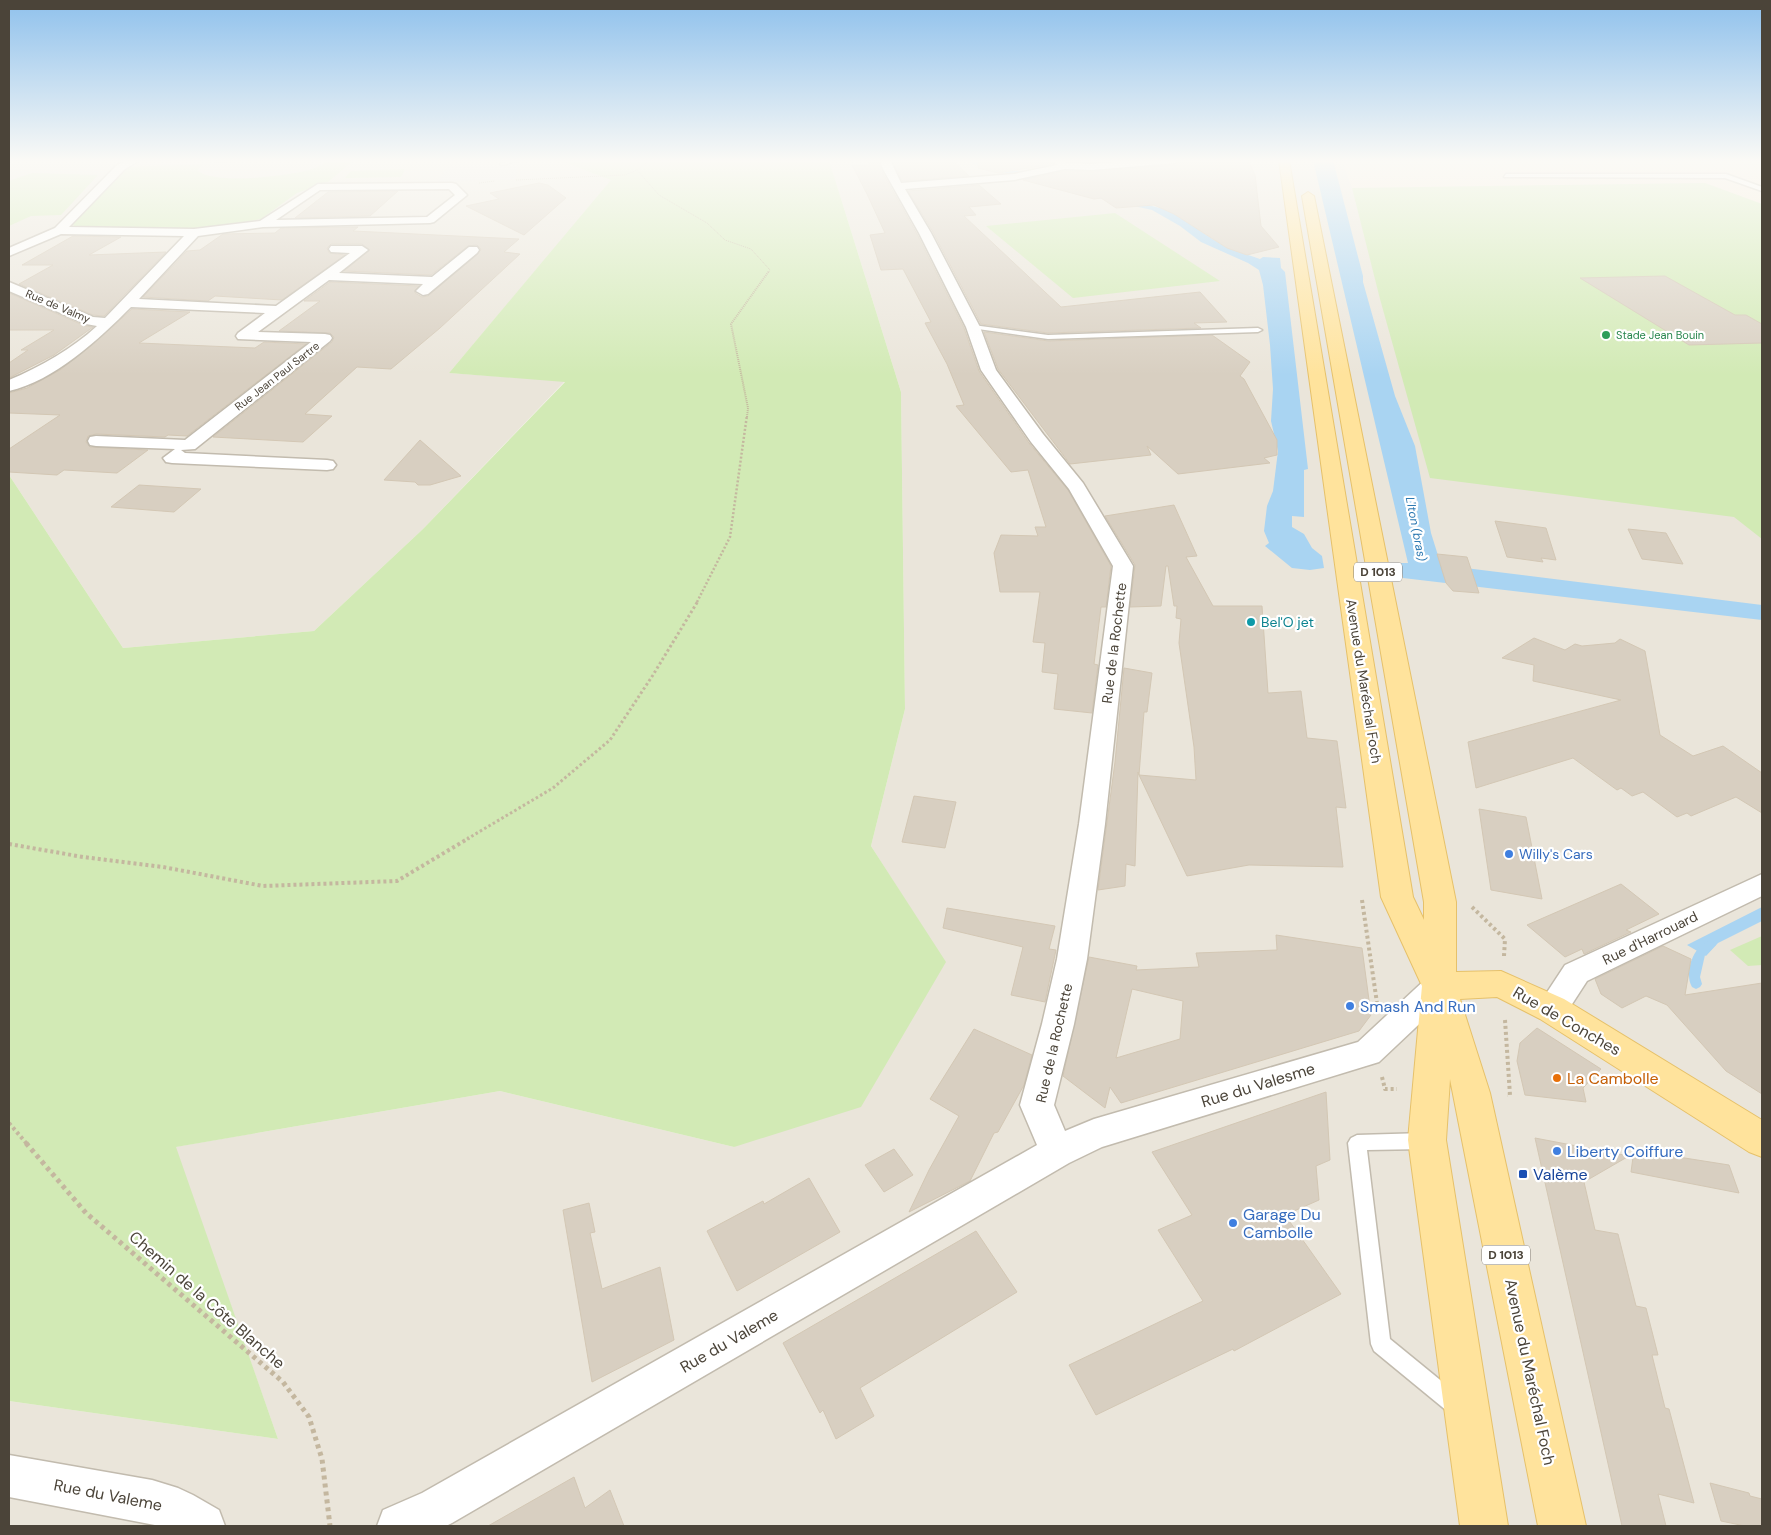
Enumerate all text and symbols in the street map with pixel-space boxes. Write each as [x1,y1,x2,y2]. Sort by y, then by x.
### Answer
street label: Rue de Valmy [24,286,92,326]
place label: Stade Jean Bouin [1616,328,1704,342]
marker: Stade Jean Bouin [1600,329,1612,341]
street label: Rue Jean Paul Sartre [232,339,322,413]
water label: L'Iton (bras) [1402,495,1430,563]
road number: D 1013 [1354,562,1402,582]
street label: Rue de la Rochette [1098,581,1130,704]
street label: Avenue du Maréchal Foch [1342,598,1386,764]
place label: Bel'O jet [1261,613,1314,631]
marker: Bel'O jet [1245,616,1257,628]
place label: Willy's Cars [1519,845,1593,863]
marker: Willy's Cars [1503,848,1515,860]
street label: Rue d'Harrouard [1599,907,1701,969]
street label: Rue de la Rochette [1032,982,1076,1104]
street label: Rue de Conches [1509,982,1625,1060]
place label: Smash And Run [1360,996,1476,1017]
marker: Smash And Run [1344,1000,1356,1012]
street label: Rue du Valesme [1198,1058,1318,1112]
place label: La Cambolle [1567,1068,1659,1089]
marker: La Cambolle [1551,1072,1563,1084]
place label: Liberty Coiffure [1567,1141,1683,1162]
marker: Liberty Coiffure [1551,1145,1563,1157]
place label: Valème [1533,1164,1588,1185]
marker: Valème [1517,1168,1529,1180]
place label: Garage Du Cambolle [1243,1204,1321,1243]
marker: Garage Du Cambolle [1227,1217,1239,1229]
street label: Chemin de la Côte Blanche [125,1227,289,1373]
road number: D 1013 [1482,1246,1530,1264]
street label: Avenue du Maréchal Foch [1500,1277,1560,1467]
street label: Rue du Valeme [676,1304,782,1378]
street label: Rue du Valeme [52,1474,164,1516]

